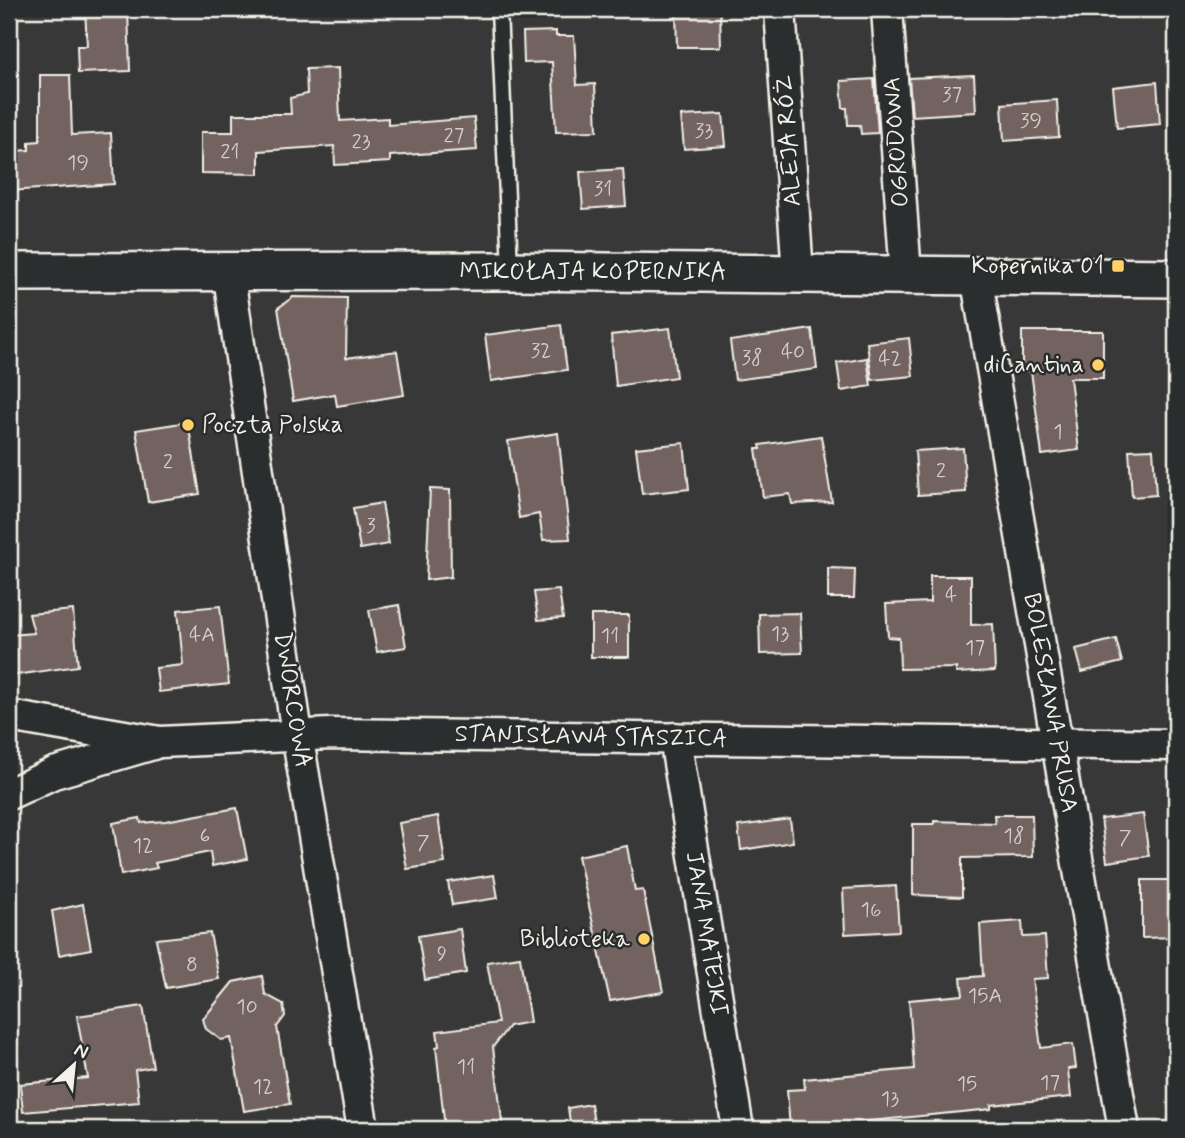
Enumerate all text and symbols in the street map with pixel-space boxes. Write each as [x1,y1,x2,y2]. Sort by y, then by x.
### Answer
street label: ALEJA RÓŻ [769,74,809,208]
street label: OGRODOWA [877,76,917,208]
house number: 37 [942,81,962,109]
house number: 39 [1020,107,1042,135]
house number: 33 [695,117,713,145]
house number: 27 [444,122,464,150]
house number: 23 [351,128,371,156]
house number: 21 [220,138,240,166]
house number: 19 [67,149,89,177]
house number: 31 [594,175,612,203]
place label: Kopernika 01 [971,251,1104,282]
street label: MIKOŁAJA KOPERNIKA [459,257,727,288]
marker: Kopernika 01 [1110,258,1126,274]
house number: 32 [531,337,551,365]
house number: 40 [781,338,805,366]
house number: 38 [742,344,763,372]
house number: 42 [878,345,902,373]
place label: diCantina [983,350,1084,381]
marker: diCantina [1090,357,1106,373]
place label: Poczta Polska [202,410,343,441]
marker: Poczta Polska [180,417,196,433]
house number: 1 [1053,418,1063,446]
house number: 2 [163,448,173,476]
house number: 2 [936,457,946,485]
house number: 3 [366,512,376,540]
house number: 4 [945,581,957,609]
street label: BOLESŁAWA PRUSA [1015,591,1085,815]
house number: 13 [771,620,789,648]
house number: 4A [189,621,215,649]
house number: 11 [601,622,619,650]
street label: DWORCOWA [266,630,318,770]
house number: 17 [965,634,985,662]
street label: STANISŁAWA STASZICA [454,719,728,755]
house number: 6 [200,822,210,850]
house number: 18 [1004,822,1024,850]
house number: 7 [1119,824,1132,852]
house number: 7 [417,829,430,857]
house number: 12 [133,832,153,860]
street label: JANA MATEJKI [678,849,734,1019]
house number: 16 [861,896,882,924]
place label: Biblioteka [520,924,631,955]
marker: Biblioteka [636,931,652,947]
house number: 9 [437,940,447,968]
house number: 8 [186,951,198,979]
house number: 15A [968,982,1002,1010]
house number: 10 [236,993,258,1021]
north arrow [38,1030,108,1100]
text: N [70,1037,92,1065]
house number: 11 [457,1053,475,1081]
house number: 17 [1040,1069,1060,1097]
house number: 15 [957,1070,977,1098]
house number: 12 [253,1073,273,1101]
house number: 13 [881,1085,899,1113]

